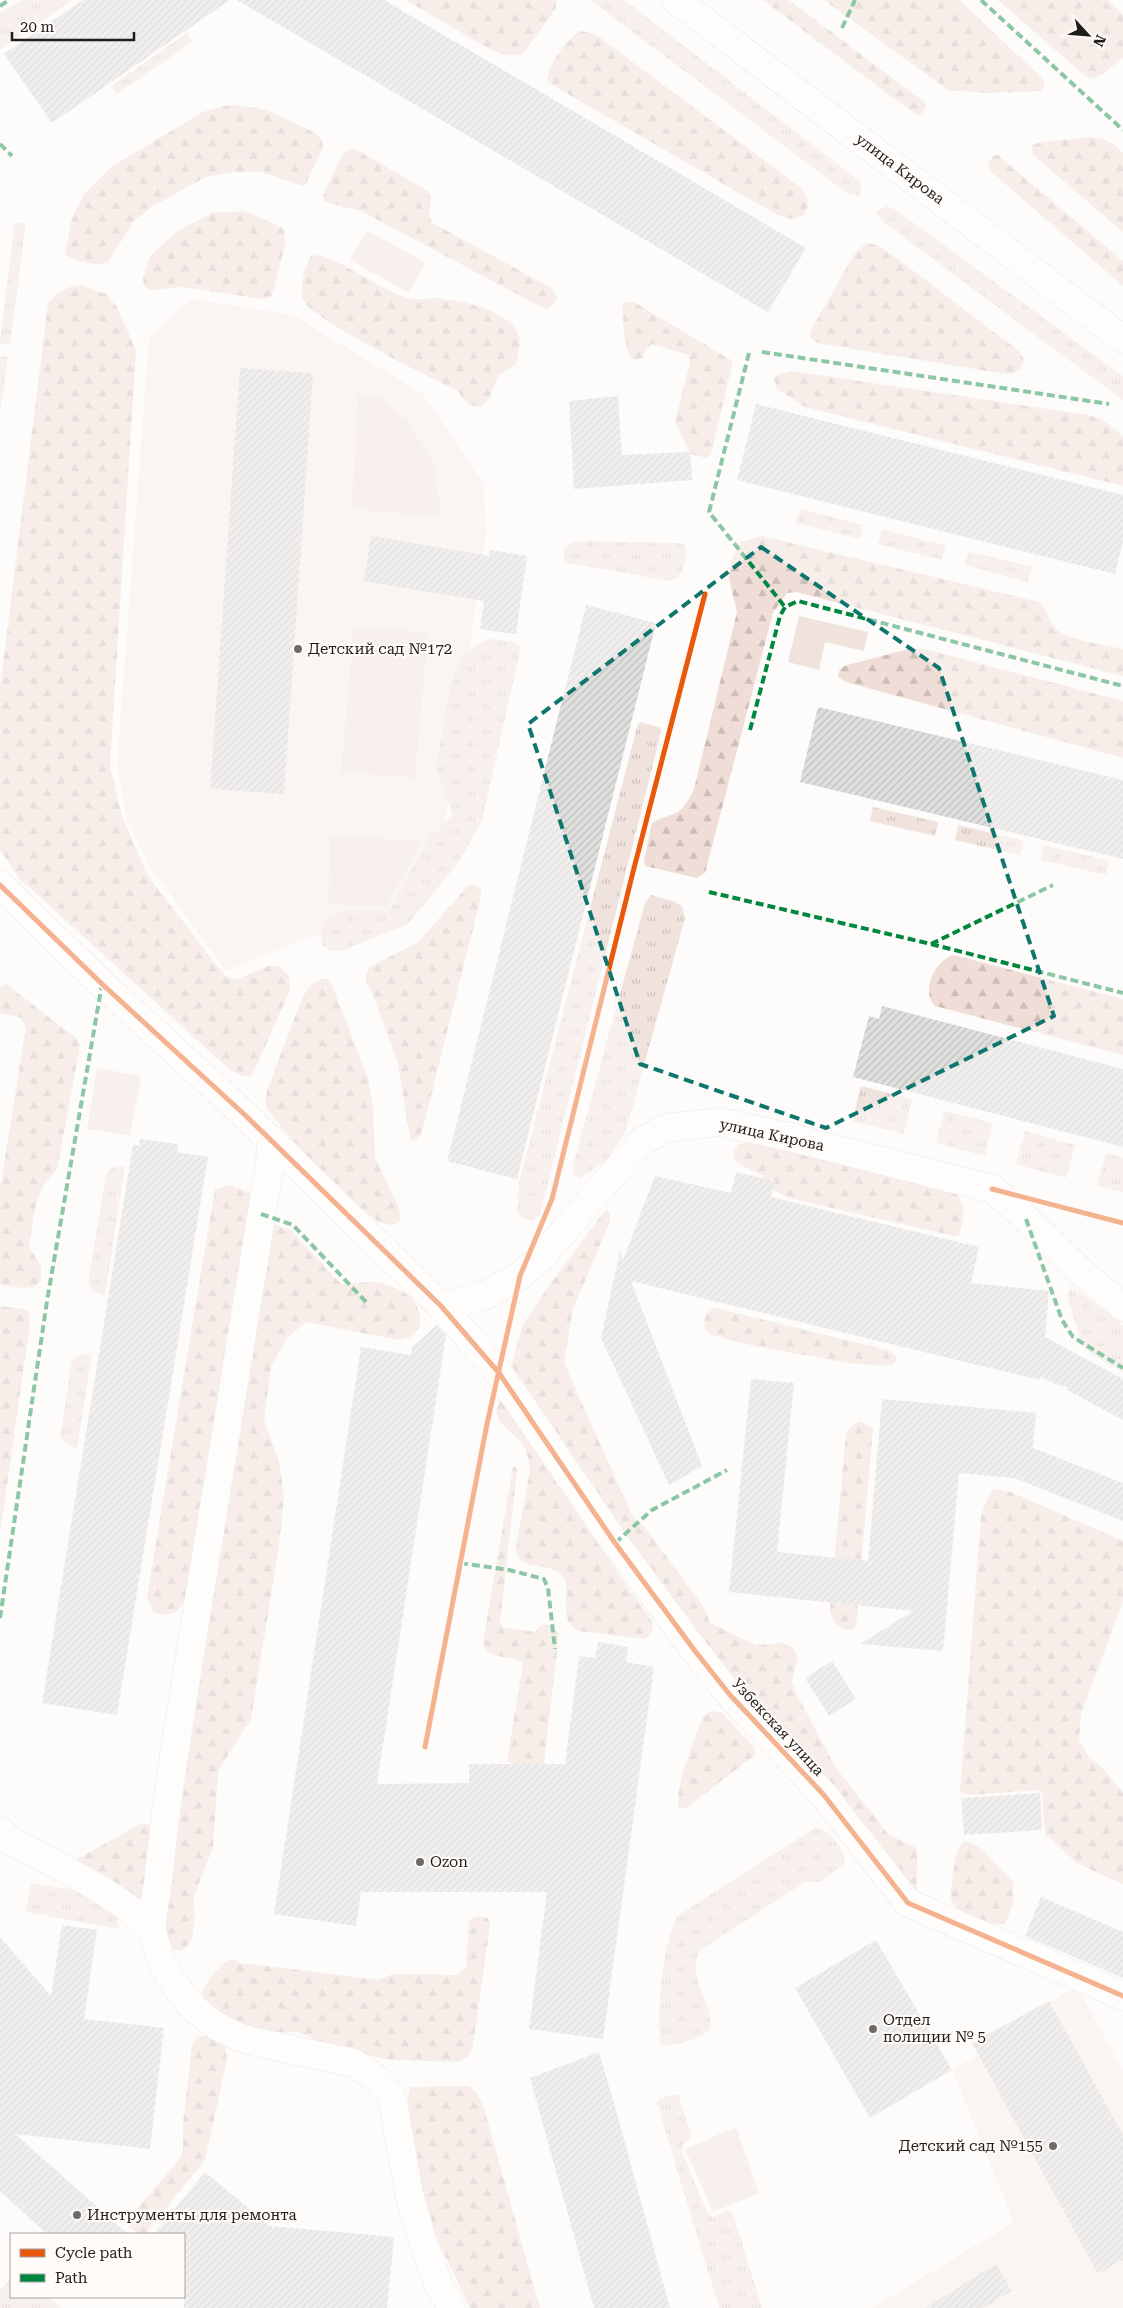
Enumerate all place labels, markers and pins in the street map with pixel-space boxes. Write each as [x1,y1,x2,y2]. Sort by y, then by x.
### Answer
place label: Детский сад №172 [308,640,452,658]
marker: Детский сад №172 [292,643,304,655]
place label: Ozon [430,1853,468,1871]
marker: Ozon [414,1856,426,1868]
place label: Отдел полиции № 5 [883,2011,986,2046]
marker: Отдел полиции № 5 [867,2023,879,2035]
place label: Детский сад №155 [899,2137,1043,2155]
marker: Детский сад №155 [1047,2140,1059,2152]
place label: Инструменты для ремонта [87,2206,297,2224]
marker: Инструменты для ремонта [71,2209,83,2221]

